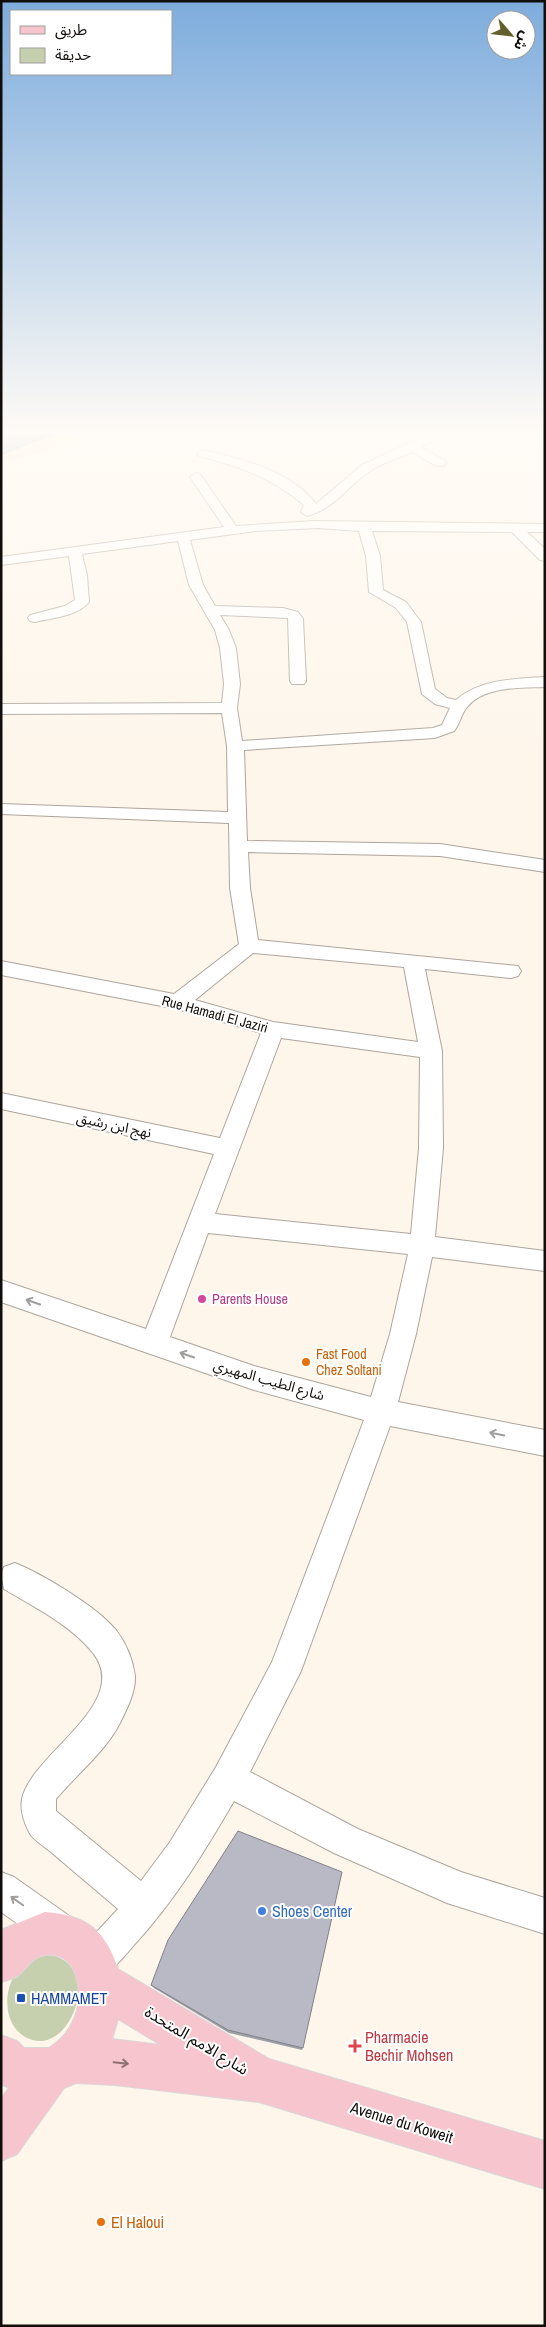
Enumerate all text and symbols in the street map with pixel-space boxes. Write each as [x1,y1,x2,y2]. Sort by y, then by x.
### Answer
legend [10,10,172,75]
north arrow [486,10,536,60]
text: طريق [55,19,87,40]
text: ش [510,28,535,54]
text: حديقة [55,44,91,65]
street label: Rue Hamadi El Jaziri [160,991,270,1037]
street label: نهج ابن رشيق [75,1108,153,1144]
place label: Parents House [212,1290,288,1308]
marker: Parents House [196,1293,208,1305]
one-way arrow [26,1297,42,1306]
place label: Fast Food Chez Soltani [316,1345,382,1379]
one-way arrow [180,1350,195,1359]
street label: شارع الطيب المهيري [211,1356,327,1407]
marker: Fast Food Chez Soltani [300,1356,312,1368]
one-way arrow [489,1428,505,1438]
one-way arrow [10,1896,24,1906]
place label: Shoes Center [272,1900,353,1922]
marker: Shoes Center [256,1905,268,1917]
place label: HAMMAMET [31,1987,108,2009]
marker: HAMMAMET [15,1992,27,2004]
street label: شارع الامم المتحدة [140,2000,253,2081]
place label: Pharmacie Bechir Mohsen [365,2026,453,2066]
marker: Pharmacie Bechir Mohsen [349,2040,361,2052]
one-way arrow [113,2058,129,2068]
street label: Avenue du Koweit [347,2096,456,2148]
place label: El Haloui [111,2211,164,2233]
marker: El Haloui [95,2216,107,2228]

